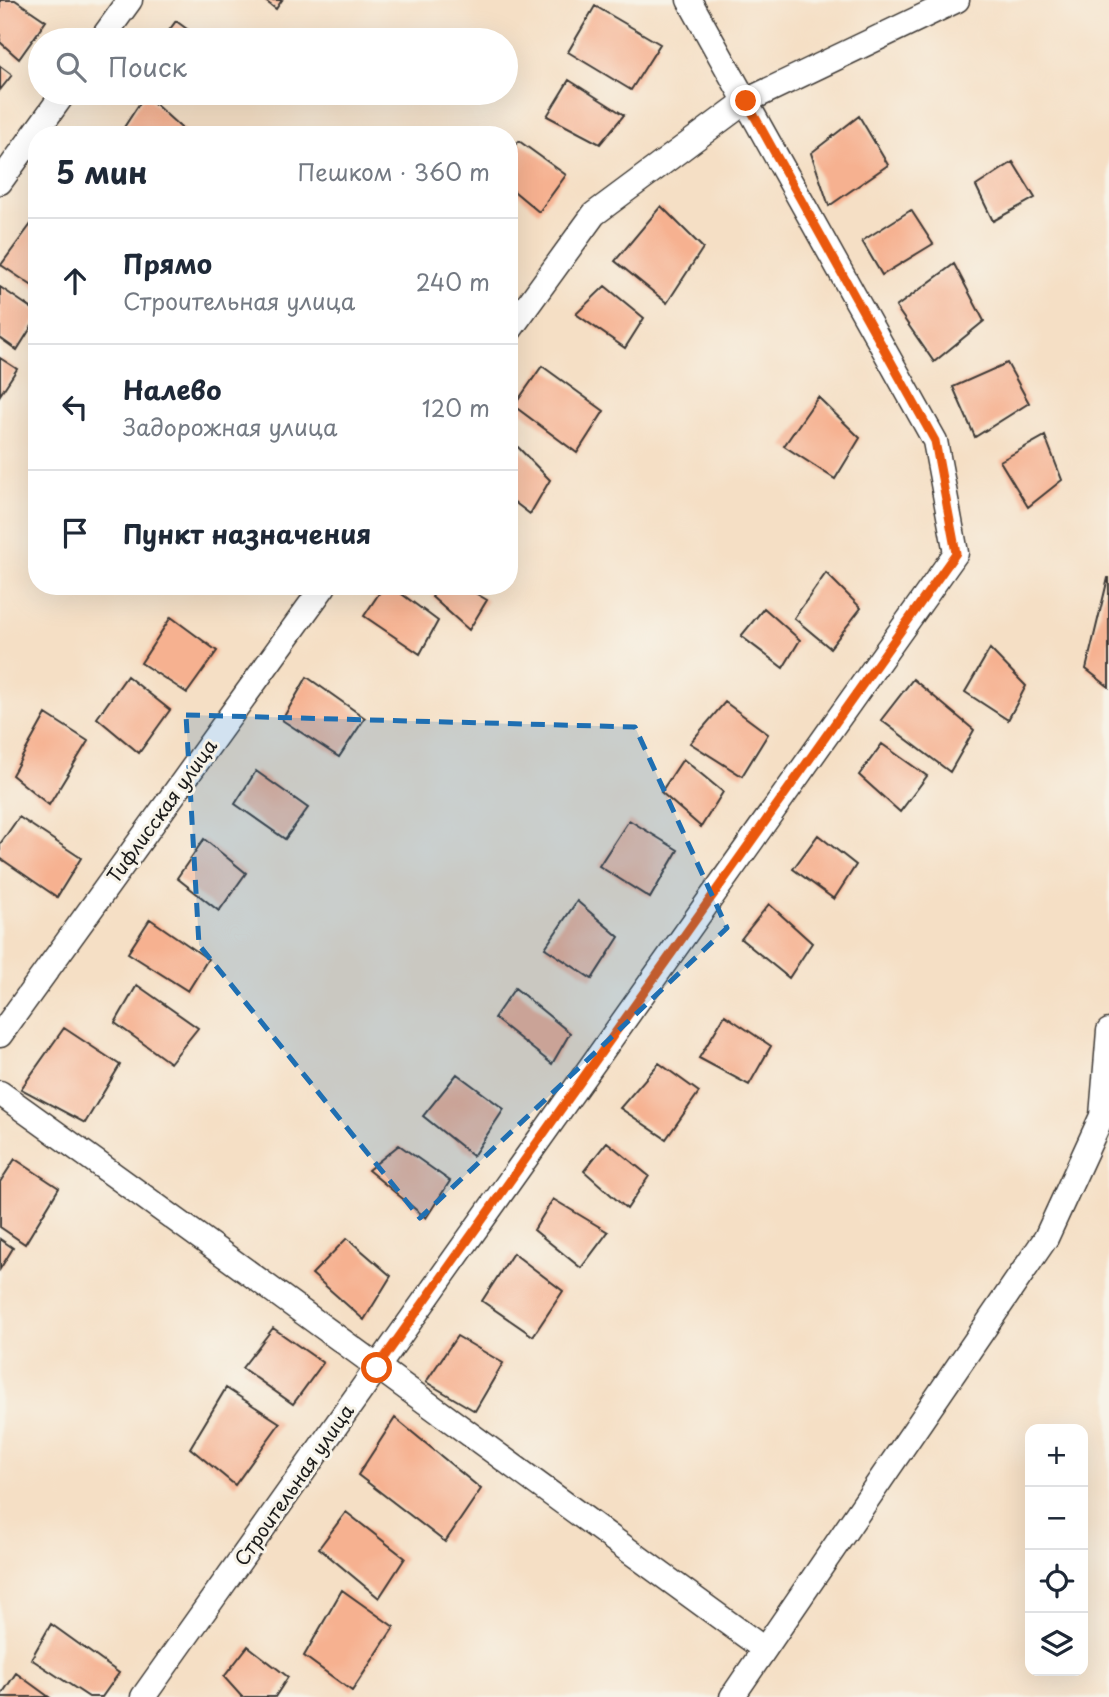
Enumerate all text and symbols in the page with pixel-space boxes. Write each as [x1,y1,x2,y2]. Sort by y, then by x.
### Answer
search box [28,28,518,105]
text: Поиск [108,47,187,86]
icon: search [52,48,90,86]
route end [730,85,761,116]
text: 5 мин [56,149,148,194]
text: Пешком · 360 m [298,154,490,189]
text: Прямо [123,244,212,283]
icon: ahead [56,262,94,300]
text: 240 m [416,264,490,299]
text: Строительная улица [123,283,355,318]
text: Налево [123,370,221,409]
icon: left [56,388,94,426]
text: 120 m [422,390,490,425]
text: Задорожная улица [123,409,337,444]
icon: arrive [56,514,94,552]
text: Пункт назначения [123,514,371,553]
street label: Тифлисская улица [99,733,223,888]
route start [361,1352,392,1383]
street label: Строительная улица [227,1398,360,1571]
map controls [1025,1424,1088,1676]
button: + [1025,1424,1088,1487]
button: − [1025,1487,1088,1550]
button: locate [1025,1550,1088,1613]
button: layers [1025,1613,1088,1676]

